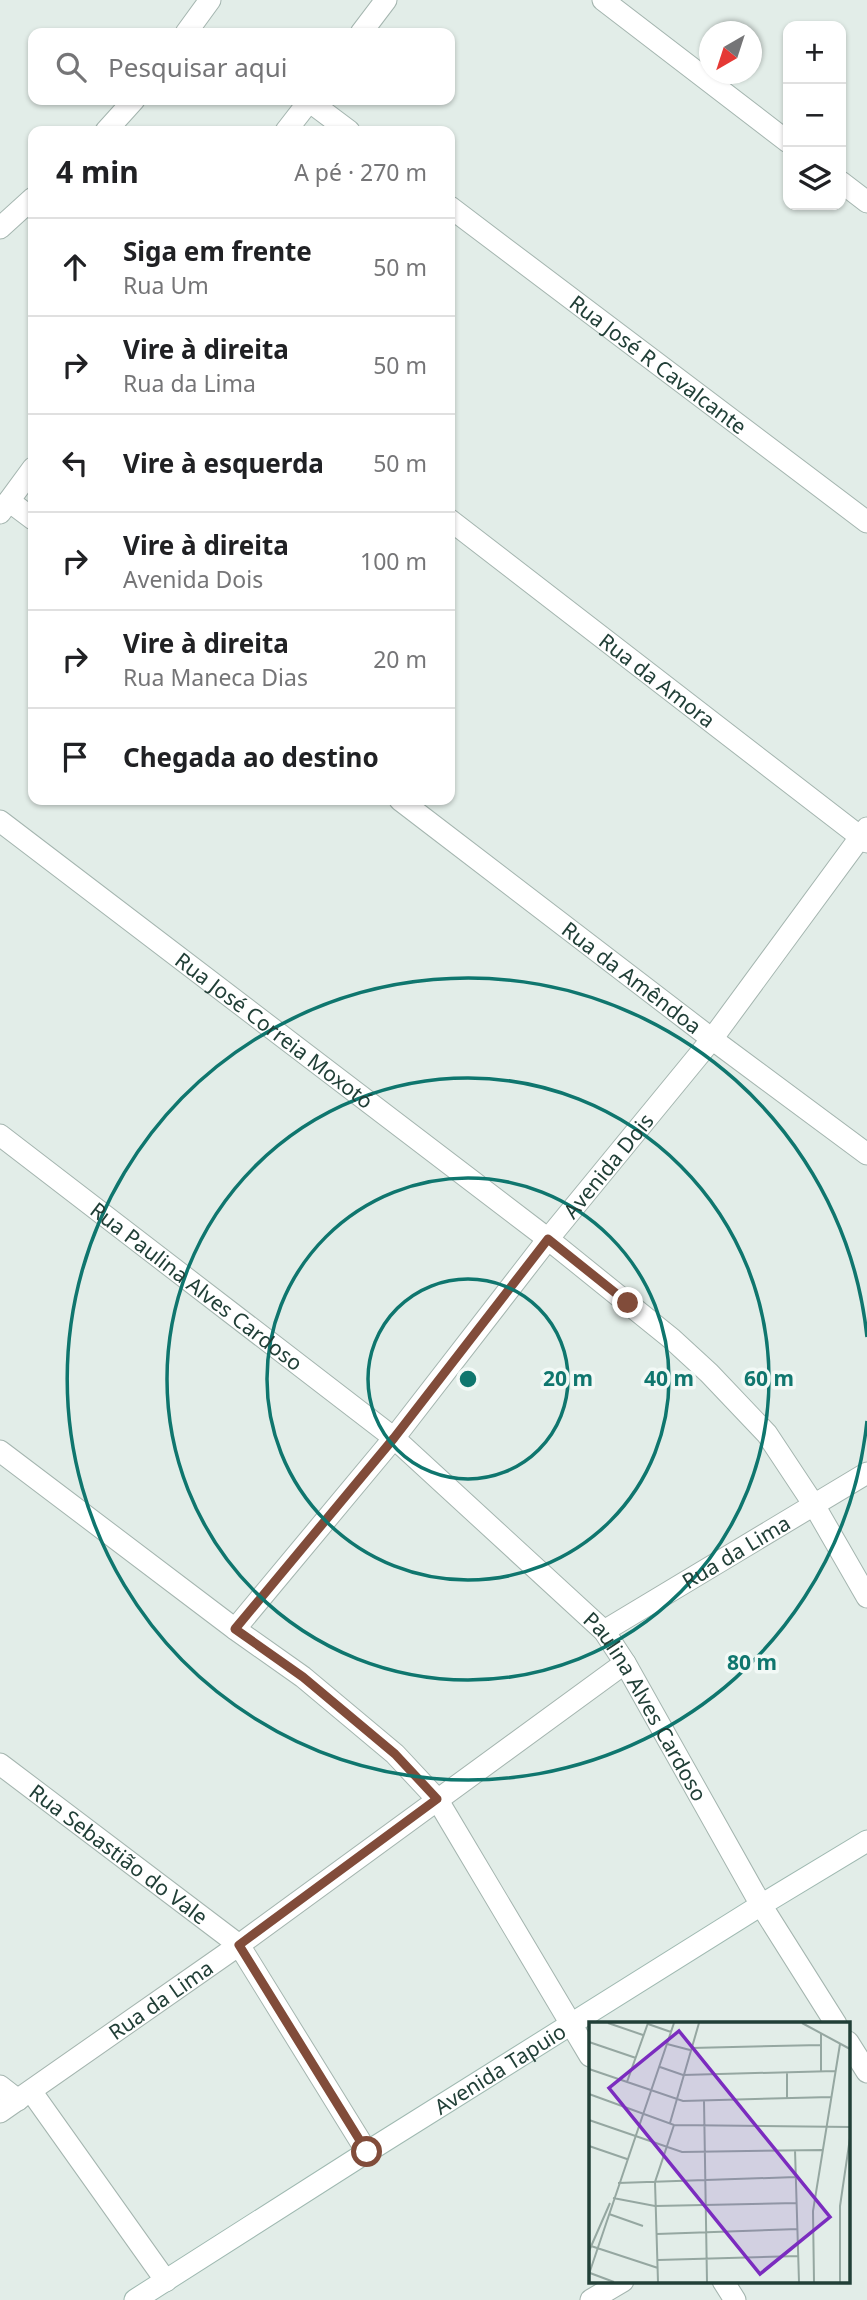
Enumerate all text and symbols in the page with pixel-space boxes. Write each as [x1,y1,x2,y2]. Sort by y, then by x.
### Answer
north arrow [699,21,762,84]
map controls [783,21,846,210]
button: + [783,21,846,84]
search box [28,28,455,105]
icon: search [52,48,90,86]
text: Pesquisar aqui [108,49,288,85]
button: − [783,84,846,147]
button: layers [783,147,846,210]
text: 4 min [56,151,139,192]
text: A pé · 270 m [294,156,427,188]
text: Siga em frente [123,233,312,269]
icon: ahead [56,248,94,286]
text: 50 m [373,251,427,283]
text: Rua Um [123,269,209,301]
street label: Rua José R Cavalcante [564,288,752,440]
text: Vire à direita [123,331,289,367]
icon: right [56,346,94,384]
text: 50 m [373,349,427,381]
text: Rua da Lima [123,367,256,399]
icon: left [56,444,94,482]
text: Vire à esquerda [123,445,324,481]
text: 50 m [373,447,427,479]
text: Vire à direita [123,527,289,563]
icon: right [56,542,94,580]
text: 100 m [360,545,427,577]
text: Avenida Dois [123,563,263,595]
text: Vire à direita [123,625,289,661]
street label: Rua da Amora [594,626,721,734]
icon: right [56,640,94,678]
text: 20 m [373,643,427,675]
text: Rua Maneca Dias [123,661,308,693]
icon: arrive [56,738,94,776]
text: Chegada ao destino [123,739,379,775]
street label: Rua da Amêndoa [556,915,707,1040]
street label: Rua José Correia Moxotó [170,946,379,1115]
street label: Avenida Dois [557,1107,660,1224]
street label: Rua Paulina Alves Cardoso [85,1196,308,1377]
route end [612,1287,643,1318]
text: 20 m [543,1364,593,1392]
text: 40 m [644,1364,694,1392]
text: 60 m [744,1364,794,1392]
centre of rings [456,1367,480,1391]
street label: Rua da Lima [677,1508,795,1595]
street label: Paulina Alves Cardoso [578,1605,714,1806]
text: 80 m [727,1648,777,1676]
street label: Rua Sebastião do Vale [24,1777,214,1931]
street label: Rua da Lima [103,1954,218,2046]
street label: Avenida Tapuio [429,2017,571,2121]
inset map [589,2022,850,2282]
route start [351,2136,382,2167]

